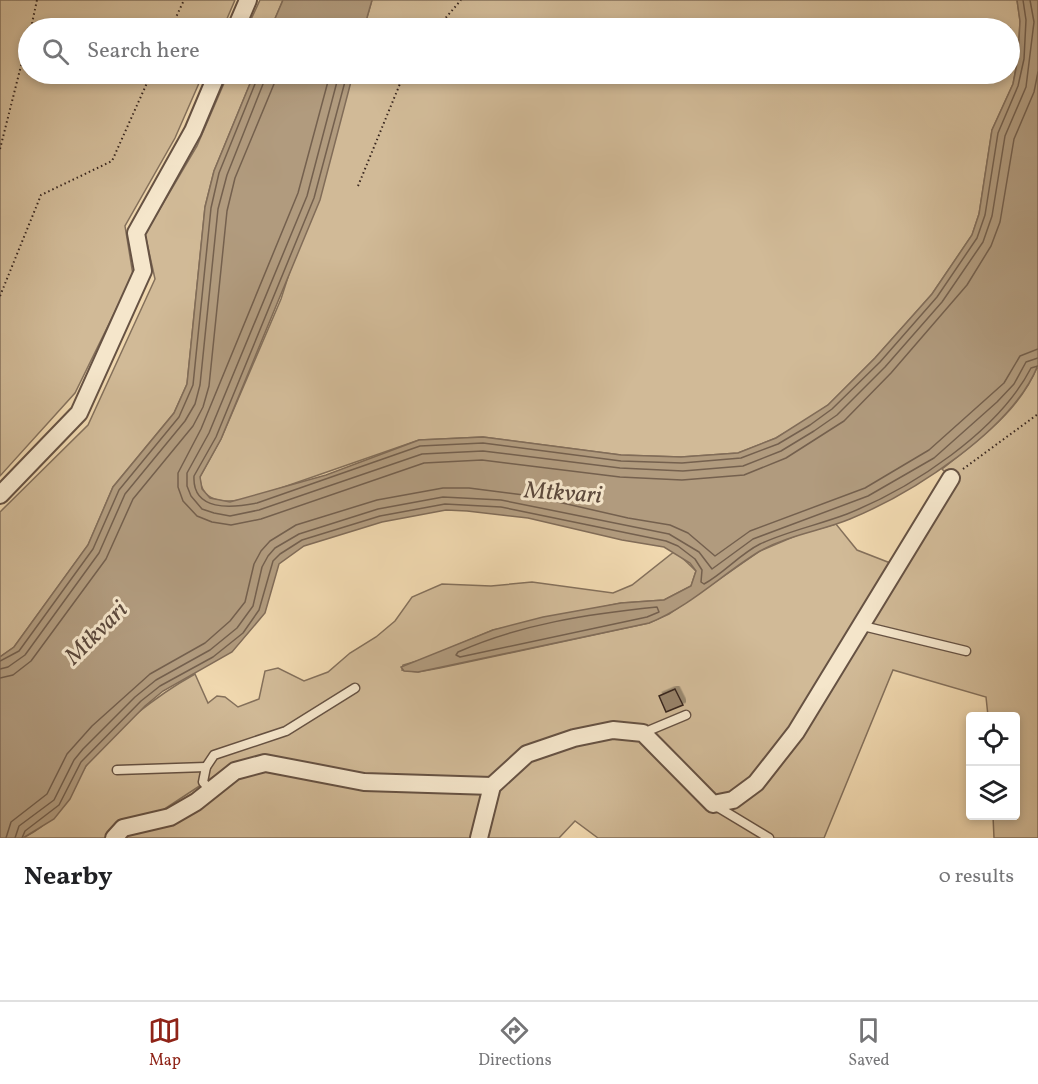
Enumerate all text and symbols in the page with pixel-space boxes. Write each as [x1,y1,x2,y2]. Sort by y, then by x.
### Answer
search box [18,18,1020,84]
icon: search [39,35,72,68]
text: Search here [87,36,200,67]
water label: Mtkvari [522,474,604,514]
water label: Mtkvari [57,594,137,674]
map controls [966,712,1020,820]
button: locate [966,712,1020,766]
button: layers [966,766,1020,820]
text: Nearby [24,859,113,895]
text: 0 results [939,863,1014,891]
tab: Map [148,1014,181,1072]
tab: Directions [478,1014,552,1072]
tab: Saved [848,1014,890,1072]

